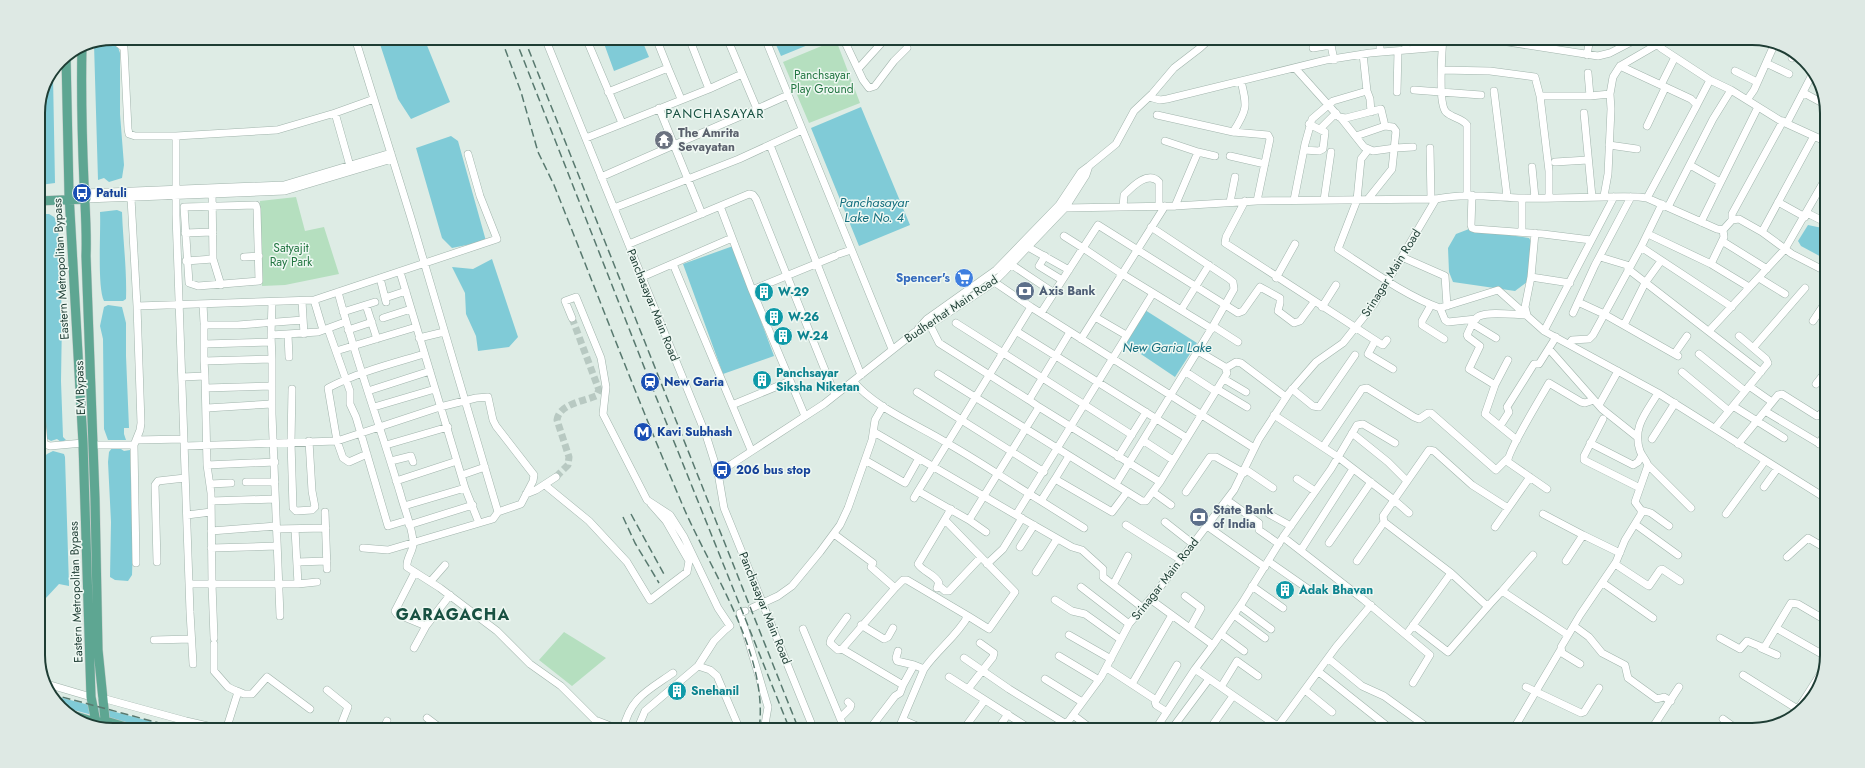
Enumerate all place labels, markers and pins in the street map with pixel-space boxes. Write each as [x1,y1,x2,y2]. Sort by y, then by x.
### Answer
place label: The Amrita Sevayatan [678,124,739,156]
temple icon: The Amrita Sevayatan [653,129,675,151]
bus stop icon: Patuli [71,182,93,204]
place label: Patuli [96,184,127,202]
supermarket icon: Spencer's [953,267,975,289]
place label: Spencer's [896,269,951,287]
bank icon: Axis Bank [1014,280,1036,302]
building icon: W-29 [753,281,775,303]
place label: Axis Bank [1038,282,1096,300]
place label: W-29 [778,283,809,301]
building icon: W-26 [763,306,785,328]
place label: W-26 [788,308,819,326]
building icon: W-24 [772,325,794,347]
place label: W-24 [797,327,829,345]
place label: Panchsayar Siksha Niketan [776,364,860,396]
building icon: Panchsayar Siksha Niketan [751,369,773,391]
station icon: New Garia [639,371,661,393]
place label: New Garia [664,373,724,391]
metro station icon: Kavi Subhash [632,421,654,443]
place label: Kavi Subhash [657,423,733,441]
bus stop icon: 206 bus stop [711,459,733,481]
place label: 206 bus stop [736,461,811,479]
place label: State Bank of India [1213,501,1273,533]
bank icon: State Bank of India [1188,506,1210,528]
building icon: Adak Bhavan [1274,579,1296,601]
place label: Adak Bhavan [1298,581,1373,599]
building icon: Snehanil [666,680,688,702]
place label: Snehanil [691,682,739,700]

